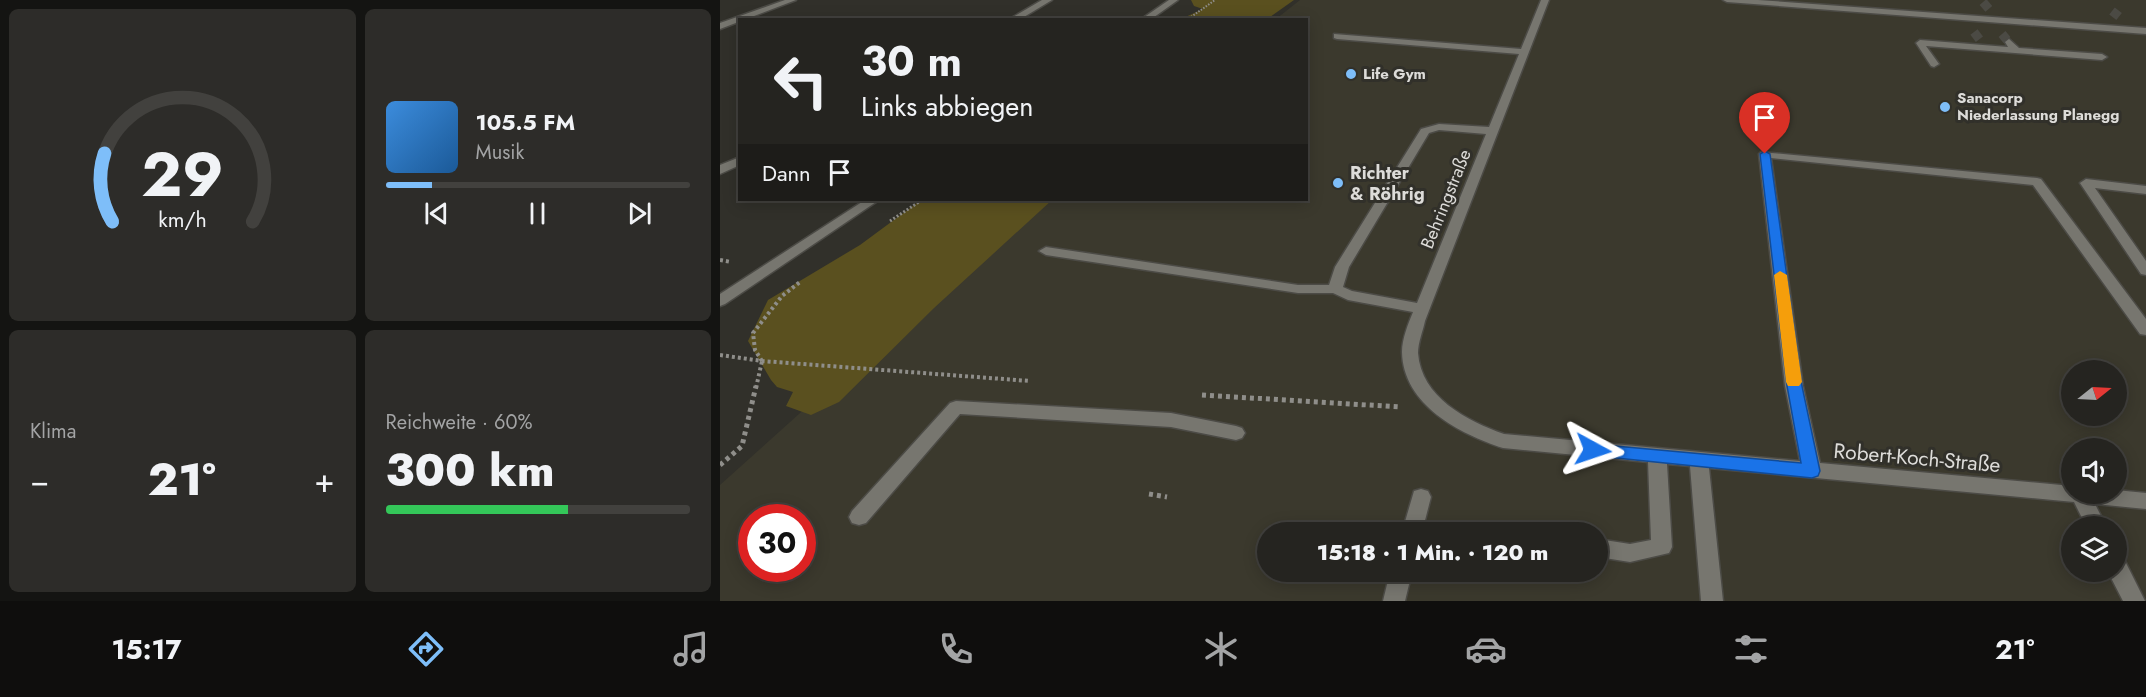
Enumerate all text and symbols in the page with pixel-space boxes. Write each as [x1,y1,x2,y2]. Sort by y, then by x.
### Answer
text: 30 m [861,31,962,92]
icon: left [762,42,840,120]
place label: Life Gym [1363,63,1426,85]
marker: Life Gym [1344,67,1358,81]
text: Links abbiegen [861,87,1033,126]
place label: Sanacorp Niederlassung Planegg [1957,87,2119,126]
pin [1739,92,1790,154]
marker: Sanacorp Niederlassung Planegg [1938,100,1952,114]
icon: arrive [1748,101,1781,134]
text: 105.5 FM [476,106,575,138]
text: 29 [141,129,224,219]
text: Musik [476,138,524,167]
street label: Behringstraße [1414,145,1478,253]
icon: arrive [823,156,856,189]
text: Dann [762,157,811,189]
place label: Richter & Röhrig [1350,160,1425,207]
marker: Richter & Röhrig [1331,176,1345,190]
icon: previous [420,197,453,230]
icon: pause [521,197,554,230]
icon: next [623,197,656,230]
text: km/h [158,205,206,236]
north arrow [2061,360,2127,426]
map controls [2061,360,2127,582]
text: Reichweite · 60% [386,408,533,437]
text: Klima [30,417,76,446]
position arrow [1561,418,1625,482]
street label: Robert-Koch-Straße [1832,436,2002,480]
text: 300 km [386,438,554,503]
button: sound [2061,438,2127,504]
text: 21° [148,447,216,512]
text: − [30,457,49,504]
text: + [314,457,335,504]
speed limit sign: 30 [738,504,816,582]
button: layers [2061,516,2127,582]
text: 15:18 · 1 Min. · 120 m [1317,536,1548,568]
icon: directions [405,628,447,670]
icon: music [670,628,712,670]
icon: phone [935,628,977,670]
icon: climate [1200,628,1242,670]
icon: car [1465,628,1507,670]
icon: filters [1730,628,1772,670]
text: 15:17 [112,630,181,669]
text: 21° [1995,630,2034,669]

